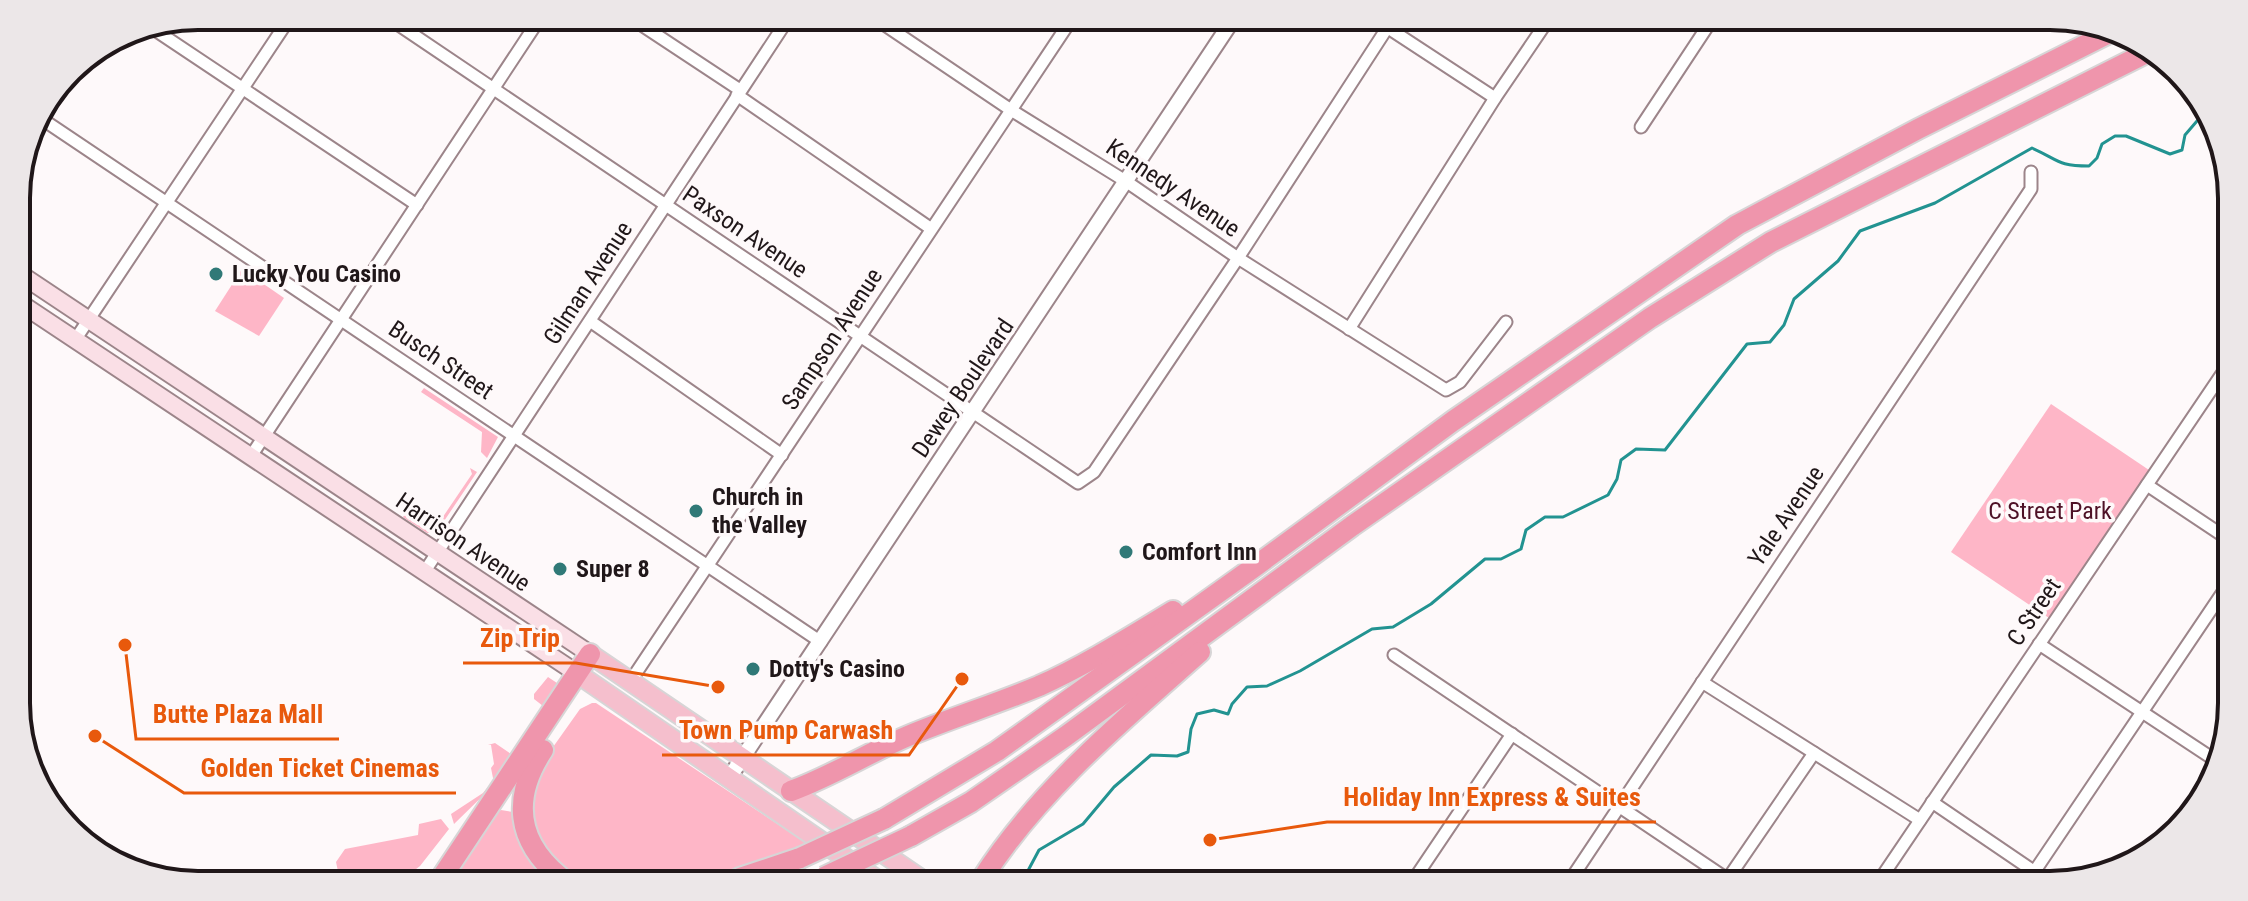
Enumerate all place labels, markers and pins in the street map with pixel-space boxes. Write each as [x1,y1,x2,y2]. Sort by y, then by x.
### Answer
place label: Lucky You Casino [232,260,401,288]
marker: Lucky You Casino [207,265,225,283]
place label: Church in the Valley [712,483,807,539]
marker: Church in the Valley [687,502,705,520]
place label: Comfort Inn [1142,538,1257,566]
marker: Comfort Inn [1117,543,1135,561]
place label: Super 8 [576,555,650,583]
marker: Super 8 [551,560,569,578]
callout: Zip Trip [463,613,576,663]
place label: Dotty's Casino [769,655,905,683]
marker: Dotty's Casino [744,660,762,678]
callout: Butte Plaza Mall [136,689,339,739]
callout: Town Pump Carwash [662,705,909,755]
callout: Golden Ticket Cinemas [184,743,456,793]
callout: Holiday Inn Express & Suites [1327,772,1656,822]

